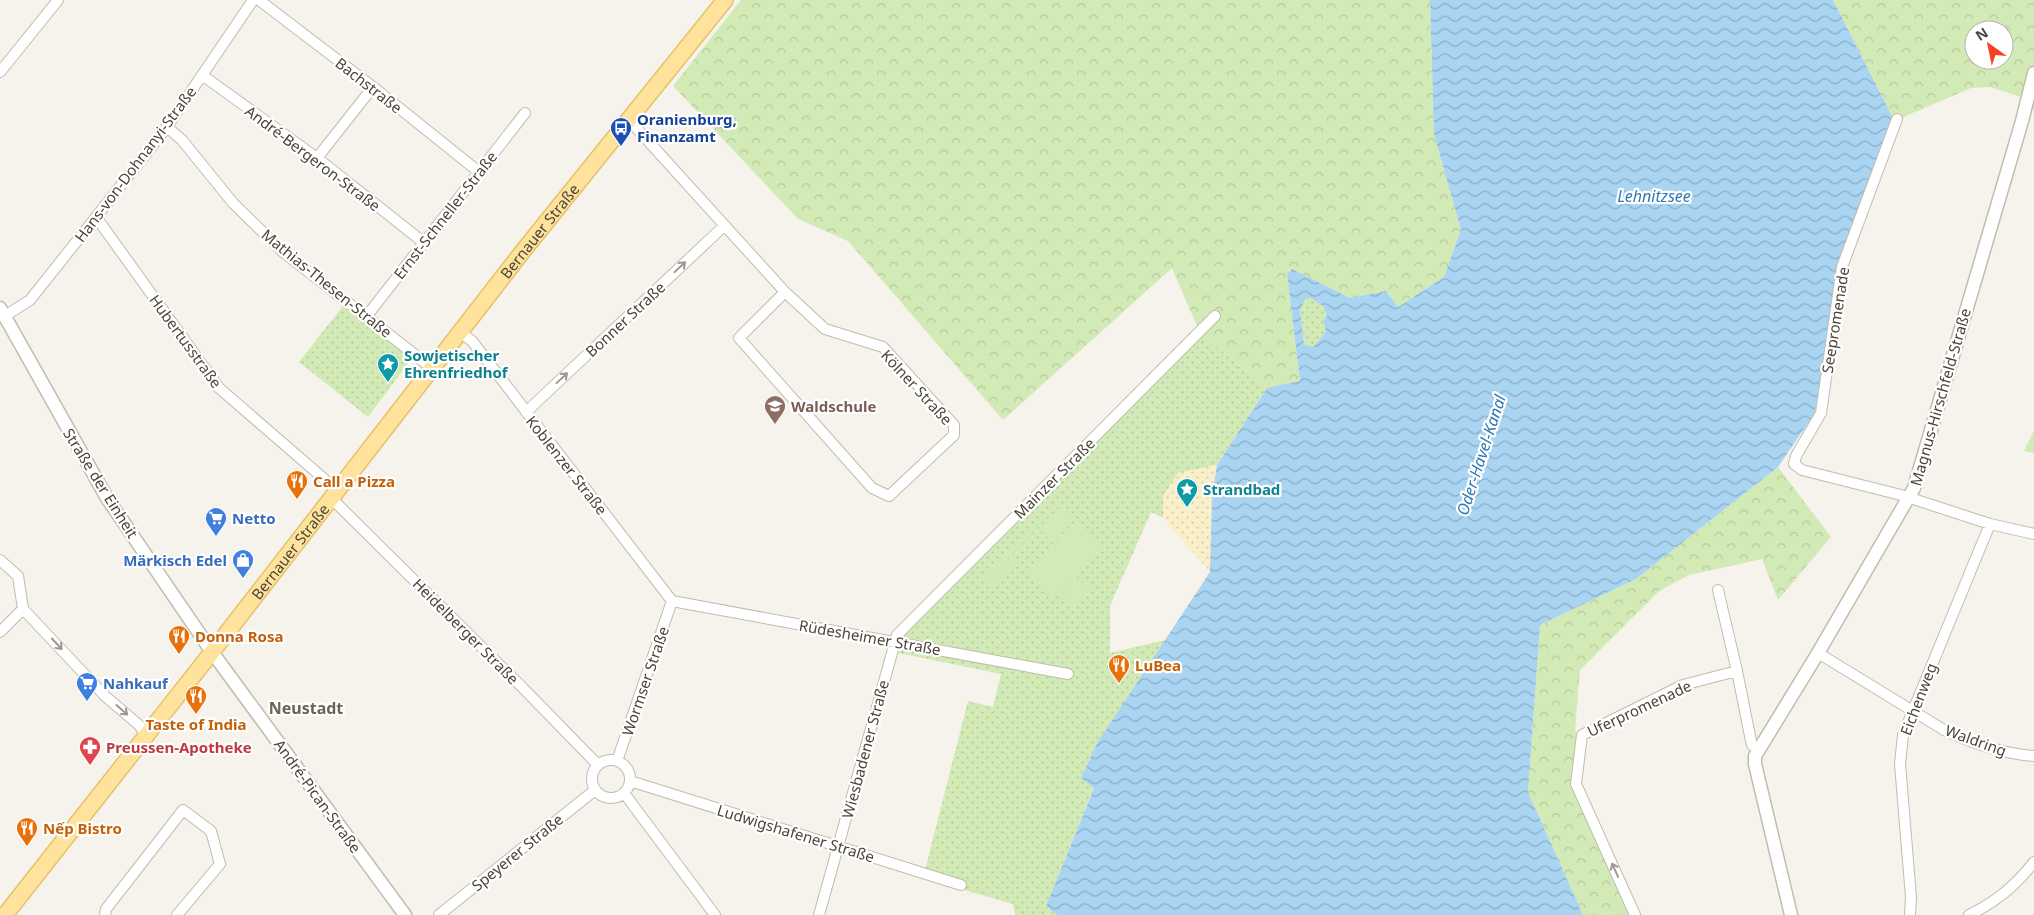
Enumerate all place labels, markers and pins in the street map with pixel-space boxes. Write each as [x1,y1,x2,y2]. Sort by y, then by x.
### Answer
place label: Oranienburg, Finanzamt [637,109,737,146]
bus stop icon: Oranienburg, Finanzamt [609,116,633,147]
place label: Sowjetischer Ehrenfriedhof [404,345,509,382]
place icon: Sowjetischer Ehrenfriedhof [376,352,400,383]
school or university icon: Waldschule [763,394,787,425]
place label: Waldschule [791,396,876,416]
restaurant icon: Call a Pizza [285,469,309,500]
place label: Call a Pizza [313,471,395,491]
place icon: Strandbad [1175,477,1199,508]
place label: Strandbad [1203,479,1280,499]
supermarket icon: Netto [204,506,228,537]
place label: Netto [232,508,276,528]
shop icon: Märkisch Edel [231,548,255,579]
place label: Märkisch Edel [123,550,227,570]
restaurant icon: Donna Rosa [167,624,191,655]
place label: Donna Rosa [195,626,283,646]
restaurant icon: LuBea [1107,653,1131,684]
place label: LuBea [1135,655,1181,675]
supermarket icon: Nahkauf [75,671,99,702]
place label: Nahkauf [103,673,169,693]
restaurant icon: Taste of India [184,684,208,715]
place label: Taste of India [146,714,246,734]
pharmacy icon: Preussen-Apotheke [78,735,102,766]
place label: Preussen-Apotheke [106,737,252,757]
restaurant icon: Nếp Bistro [15,816,39,847]
place label: Nếp Bistro [43,818,122,838]

